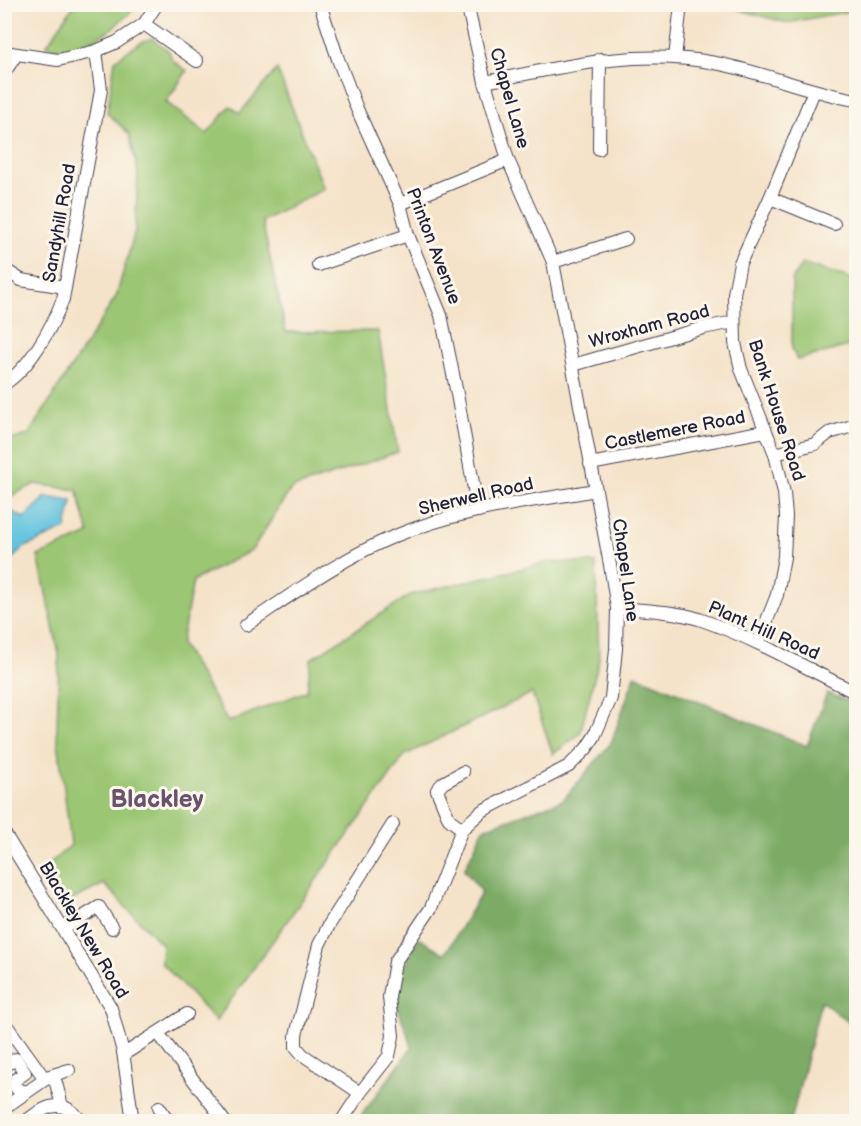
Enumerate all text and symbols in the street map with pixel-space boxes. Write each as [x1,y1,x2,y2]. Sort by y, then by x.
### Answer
street label: Chapel Lane [485,45,534,151]
street label: Sandyhill Road [39,162,80,284]
street label: Printon Avenue [402,185,465,308]
street label: Wroxham Road [587,300,712,353]
street label: Bank House Road [744,337,809,484]
street label: Castlemere Road [603,407,747,454]
street label: Sherwell Road [417,473,536,520]
street label: Chapel Lane [608,517,643,623]
street label: Plant Hill Road [705,597,823,664]
district label: Blackley [110,785,204,814]
street label: Blackley New Road [34,858,133,1002]

